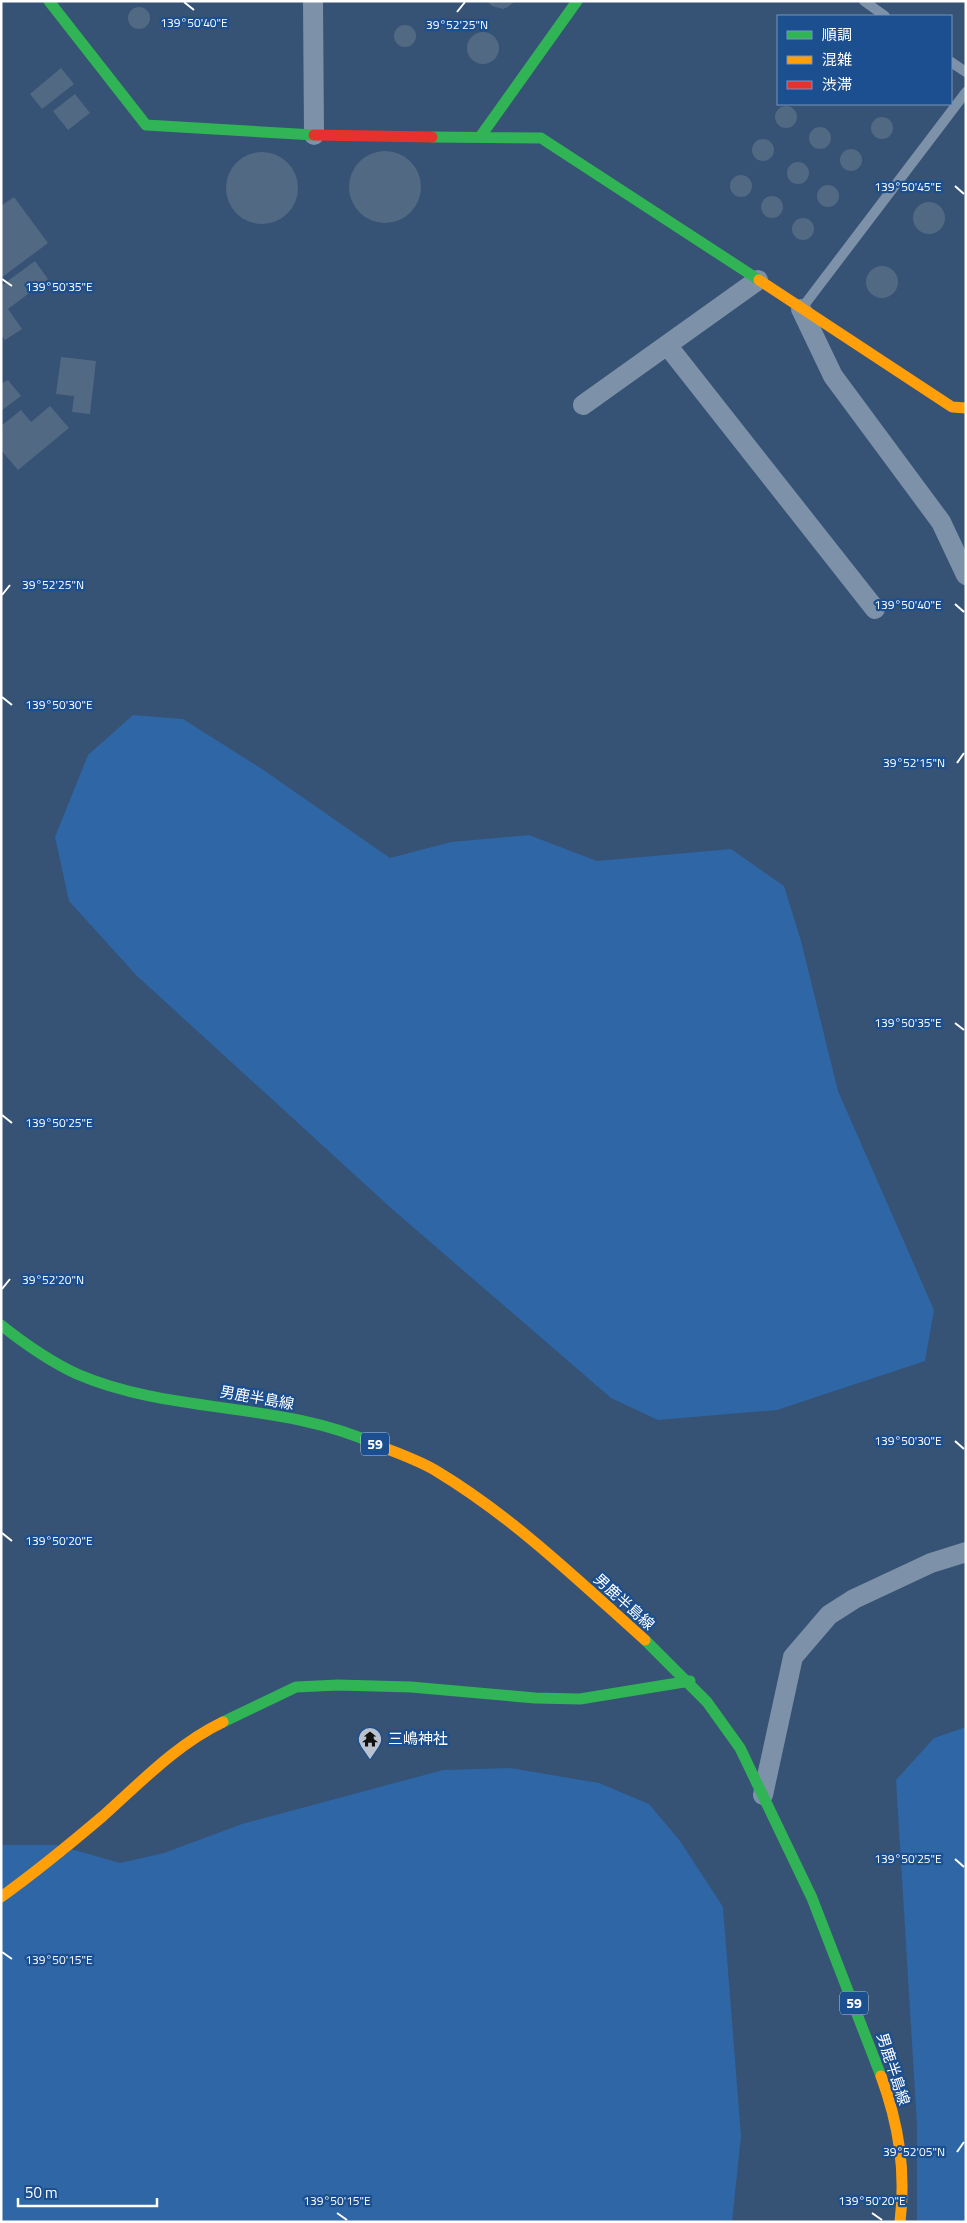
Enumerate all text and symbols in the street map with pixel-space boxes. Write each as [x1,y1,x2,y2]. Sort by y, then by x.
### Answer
text: 139°50'40"E [160,13,228,32]
text: 39°52'25"N [426,15,488,34]
legend [777,15,952,105]
text: 順調 [822,23,852,46]
text: 混雑 [822,48,852,71]
text: 渋滞 [822,73,852,96]
text: 139°50'45"E [874,177,942,196]
text: 139°50'35"E [25,277,93,296]
text: 39°52'25"N [22,575,84,594]
text: 139°50'40"E [874,595,942,614]
text: 139°50'30"E [25,695,93,714]
text: 39°52'15"N [883,753,945,772]
text: 139°50'35"E [874,1013,942,1032]
text: 139°50'25"E [25,1113,93,1132]
text: 39°52'20"N [22,1270,84,1289]
street label: 男鹿半島線 [218,1380,296,1415]
text: 139°50'30"E [874,1431,942,1450]
road number: 59 [361,1432,389,1456]
text: 139°50'20"E [25,1531,93,1550]
street label: 男鹿半島線 [589,1568,660,1635]
temple icon: 三嶋神社 [357,1726,383,1760]
place label: 三嶋神社 [388,1727,448,1750]
text: 139°50'25"E [874,1849,942,1868]
text: 139°50'15"E [25,1950,93,1969]
road number: 59 [840,1992,868,2015]
street label: 男鹿半島線 [871,2030,916,2108]
text: 39°52'05"N [883,2142,945,2161]
scale bar [18,2176,156,2208]
text: 50 m [25,2181,58,2204]
text: 139°50'15"E [303,2191,371,2210]
text: 139°50'20"E [838,2191,906,2210]

